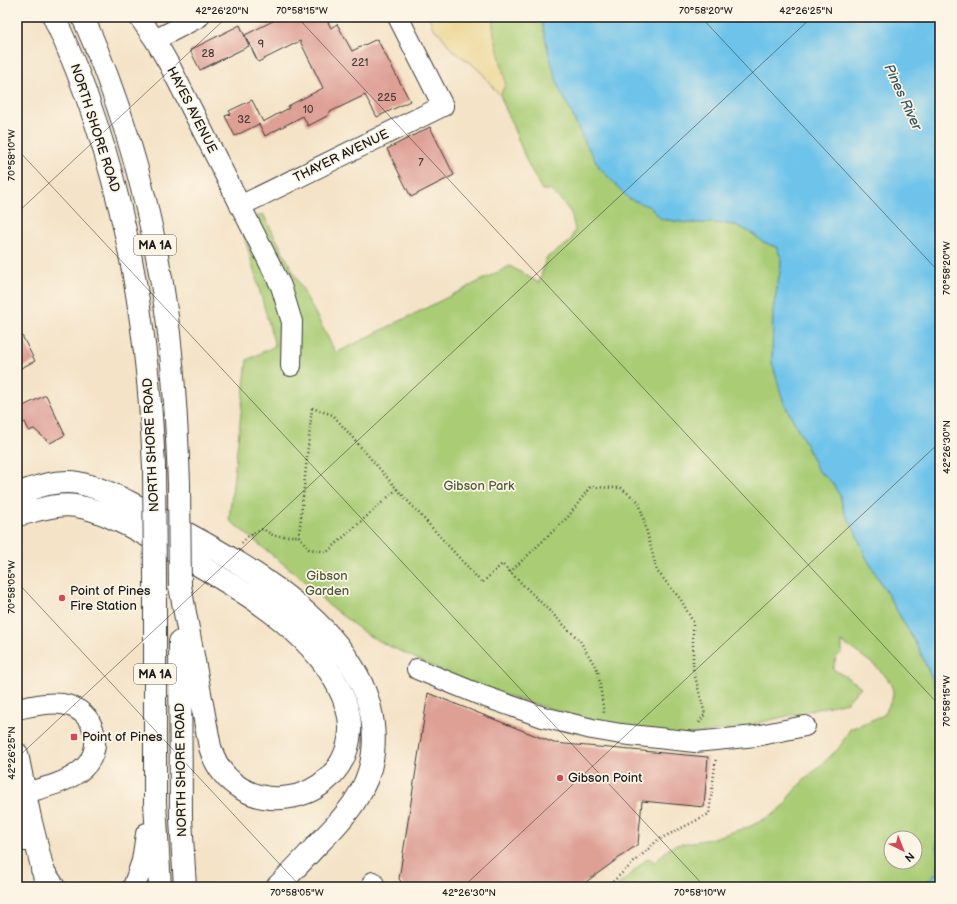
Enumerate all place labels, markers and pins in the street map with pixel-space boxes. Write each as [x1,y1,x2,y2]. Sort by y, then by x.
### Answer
place label: Point of Pines Fire Station [70,583,151,614]
marker: Point of Pines Fire Station [57,593,67,603]
place label: Point of Pines [82,729,163,745]
marker: Point of Pines [69,732,79,742]
place label: Gibson Point [568,770,642,786]
marker: Gibson Point [555,773,565,783]

